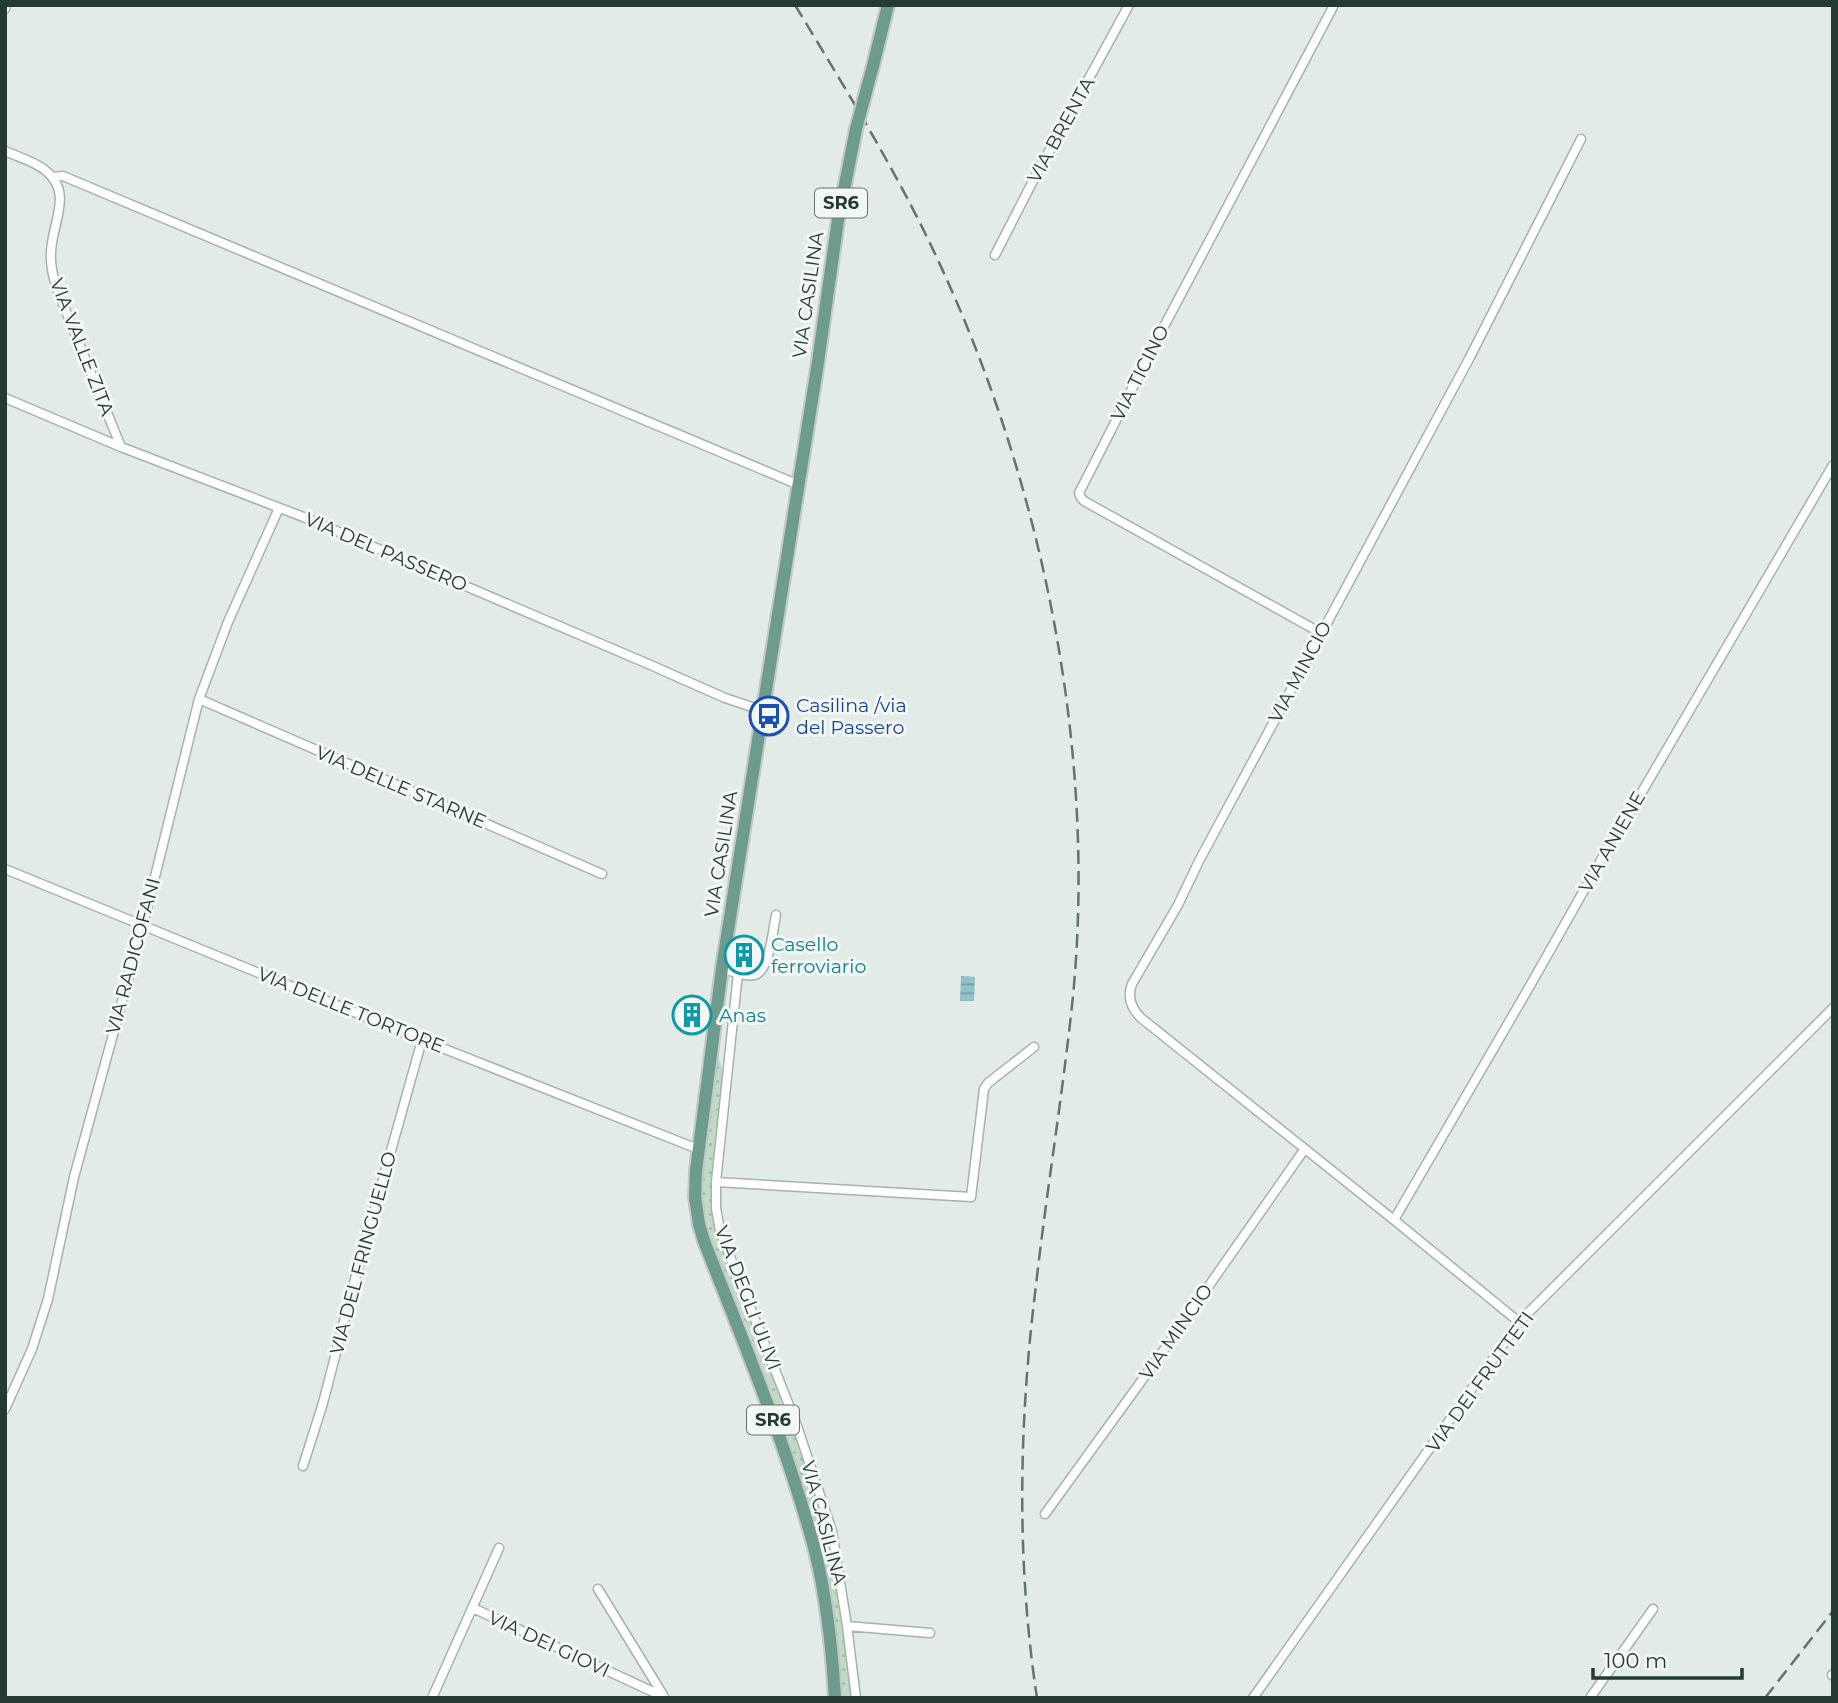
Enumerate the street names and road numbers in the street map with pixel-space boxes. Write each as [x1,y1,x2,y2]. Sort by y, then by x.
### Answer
street label: VIA BRENTA [1022,73,1100,187]
road number: SR6 [815,188,867,218]
street label: VIA CASILINA [788,230,828,360]
street label: VIA VALLE ZITA [45,275,119,419]
street label: VIA TICINO [1106,321,1174,425]
street label: VIA DEL PASSERO [301,507,471,597]
street label: VIA MINCIO [1264,617,1336,727]
street label: VIA DELLE STARNE [312,741,490,833]
street label: VIA ANIENE [1574,787,1650,897]
street label: VIA CASILINA [700,789,742,919]
street label: VIA RADICOFANI [101,875,165,1037]
street label: VIA DELLE TORTORE [254,962,448,1058]
street label: VIA DEL FRINGUELLO [325,1149,401,1357]
street label: VIA DEGLI ULIVI [710,1223,786,1373]
street label: VIA MINCIO [1135,1280,1217,1384]
street label: VIA DEI FRUTTETI [1421,1307,1539,1457]
road number: SR6 [747,1406,799,1434]
street label: VIA CASILINA [796,1458,852,1588]
street label: VIA DEI GIOVI [485,1606,613,1682]

